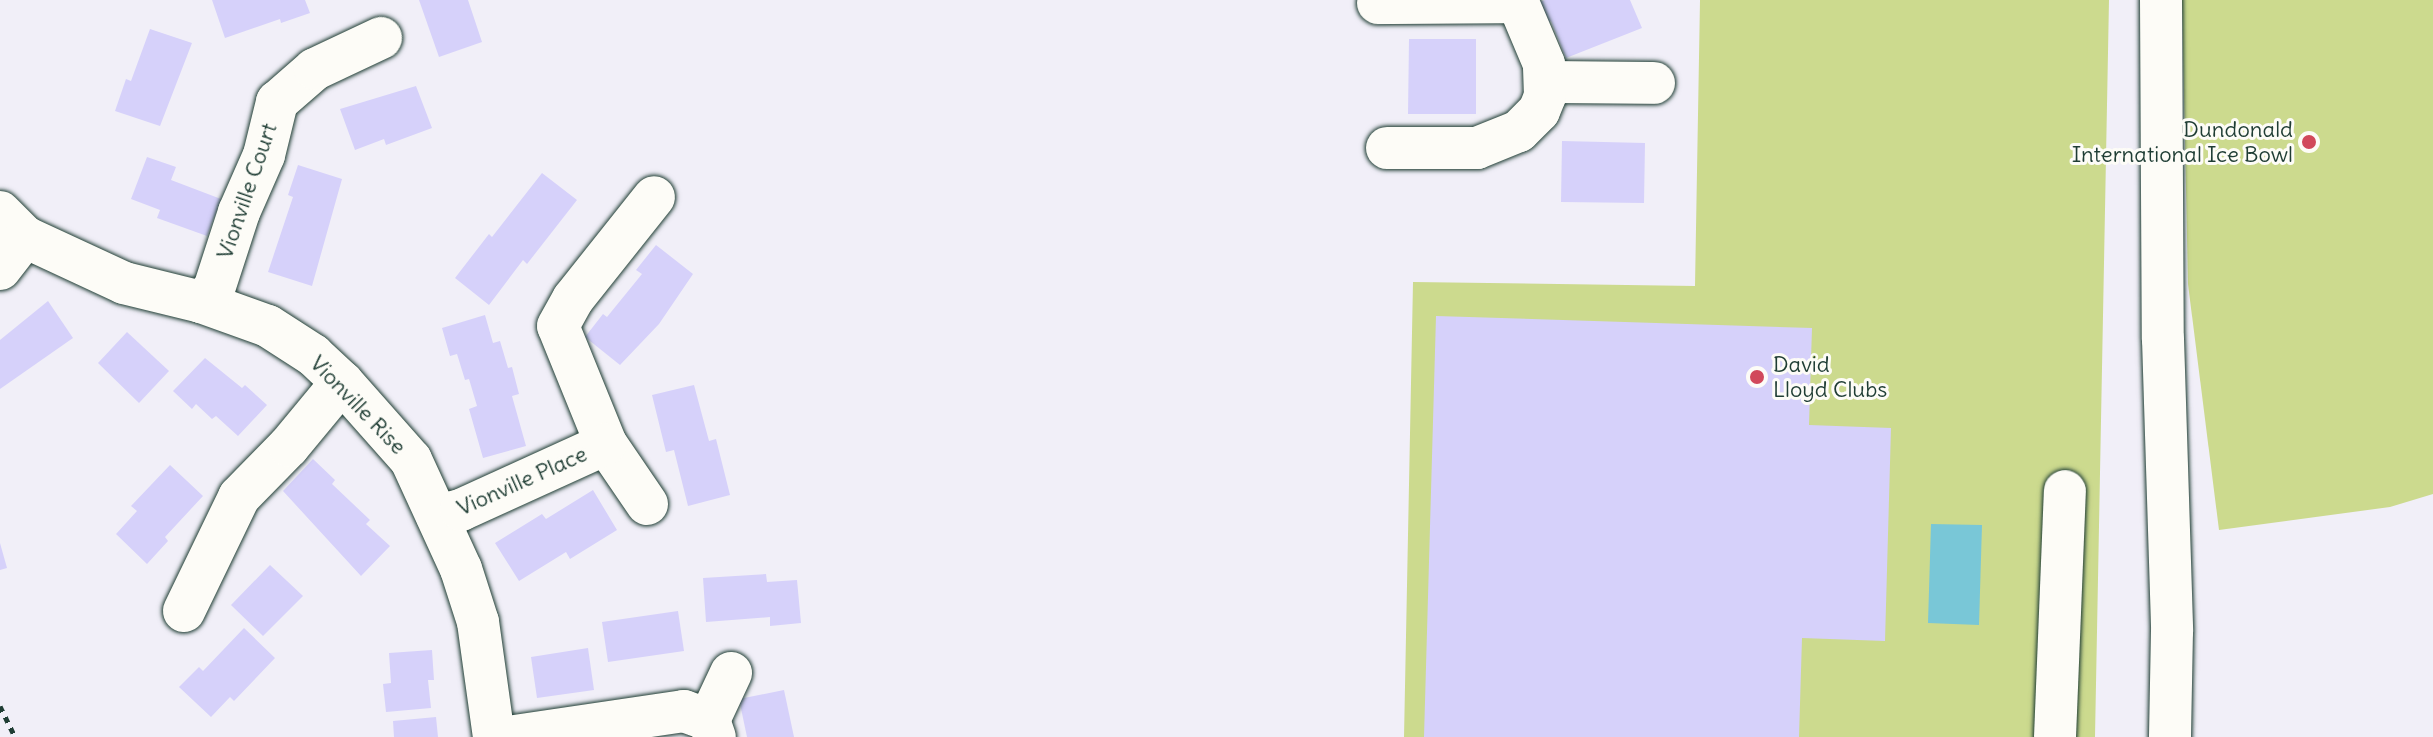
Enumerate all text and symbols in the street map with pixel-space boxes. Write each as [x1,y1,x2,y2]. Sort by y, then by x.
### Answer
place label: Dundonald International Ice Bowl [2072,116,2293,168]
street label: Vionville Court [211,120,283,262]
marker: Dundonald International Ice Bowl [2300,133,2318,151]
street label: Vionville Rise [304,350,412,460]
place label: David Lloyd Clubs [1773,351,1887,402]
marker: David Lloyd Clubs [1748,368,1766,386]
street label: Vionville Place [453,441,591,521]

